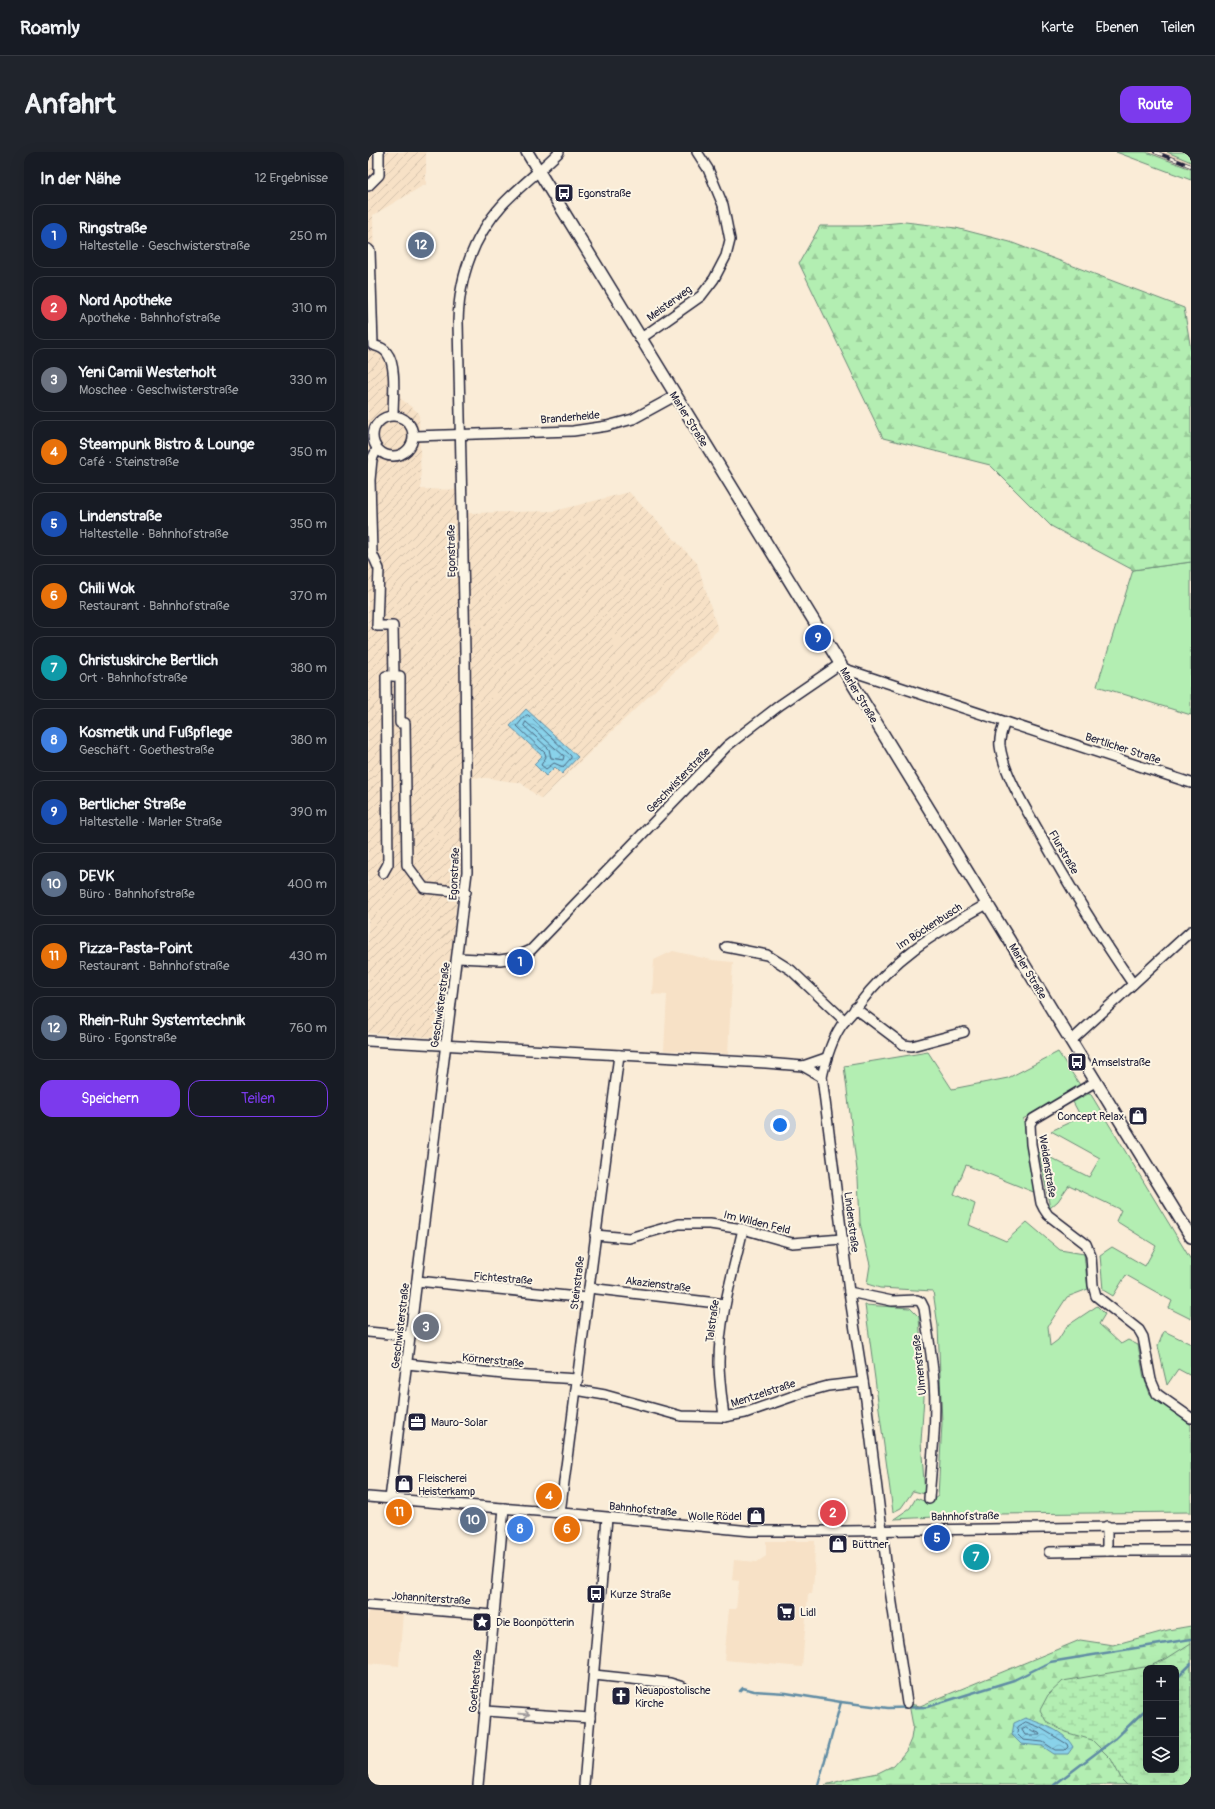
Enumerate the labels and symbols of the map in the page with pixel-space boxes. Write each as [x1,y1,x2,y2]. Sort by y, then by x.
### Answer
bus stop icon: Egonstraße [553,182,575,204]
place label: Egonstraße [578,187,631,200]
pin: 12 [408,230,434,260]
street label: Meisterweg [644,282,695,324]
street label: Marler Straße [666,389,711,450]
street label: Branderheide [540,408,601,427]
street label: Egonstraße [445,524,458,578]
pin: 9 [805,623,831,653]
street label: Marler Straße [837,665,881,726]
street label: Bertlicher Straße [1084,730,1163,767]
street label: Geschwisterstraße [644,744,713,816]
street label: Flurstraße [1046,828,1082,877]
street label: Egonstraße [447,847,462,901]
street label: Im Böckenbusch [894,900,965,952]
street label: Marler Straße [1006,941,1050,1002]
pin: 1 [507,947,533,977]
street label: Geschwisterstraße [428,961,453,1049]
bus stop icon: Amselstraße [1066,1051,1088,1073]
place label: Amselstraße [1091,1056,1151,1069]
shop icon: Concept Relax [1127,1105,1149,1127]
place label: Concept Relax [1057,1110,1124,1123]
your location [770,1115,790,1135]
street label: Weidenstraße [1036,1134,1059,1199]
street label: Lindenstraße [841,1191,862,1254]
street label: Im Wilden Feld [722,1208,792,1237]
street label: Steinstraße [568,1255,587,1311]
street label: Fichtestraße [473,1269,533,1288]
street label: Akazienstraße [625,1274,692,1295]
street label: Geschwisterstraße [389,1282,412,1370]
street label: Talstraße [703,1298,722,1343]
pin: 3 [413,1312,439,1342]
street label: Ulmenstraße [910,1334,929,1396]
street label: Körnerstraße [461,1351,525,1370]
street label: Mentzelstraße [729,1377,798,1410]
office icon: Mauro-Solar [406,1411,428,1433]
place label: Mauro-Solar [431,1416,488,1429]
place label: Fleischerei Heisterkamp [418,1472,475,1498]
shop icon: Fleischerei Heisterkamp [393,1473,415,1495]
pin: 4 [536,1481,562,1511]
pin: 11 [386,1497,412,1527]
pin: 2 [820,1498,846,1528]
street label: Bahnhofstraße [608,1499,678,1520]
pin: 10 [460,1505,486,1535]
shop icon: Wolle Rödel [745,1505,767,1527]
street label: Bahnhofstraße [931,1509,1000,1524]
place label: Wolle Rödel [688,1510,742,1523]
pin: 8 [507,1514,533,1544]
pin: 6 [554,1514,580,1544]
pin: 5 [924,1523,950,1553]
shop icon: Büttner [827,1533,849,1555]
place label: Büttner [852,1538,888,1551]
pin: 7 [963,1542,989,1572]
bus stop icon: Kurze Straße [585,1583,607,1605]
place label: Kurze Straße [610,1588,672,1601]
street label: Johanniterstraße [391,1589,471,1608]
supermarket icon: Lidl [775,1601,797,1623]
place label: Lidl [800,1606,816,1619]
place icon: Die Boonpötterin [471,1611,493,1633]
place label: Die Boonpötterin [496,1616,574,1629]
street label: Goethestraße [466,1648,485,1713]
place label: Neuapostolische Kirche [635,1684,711,1710]
church icon: Neuapostolische Kirche [610,1685,632,1707]
one-way arrow [517,1710,530,1717]

